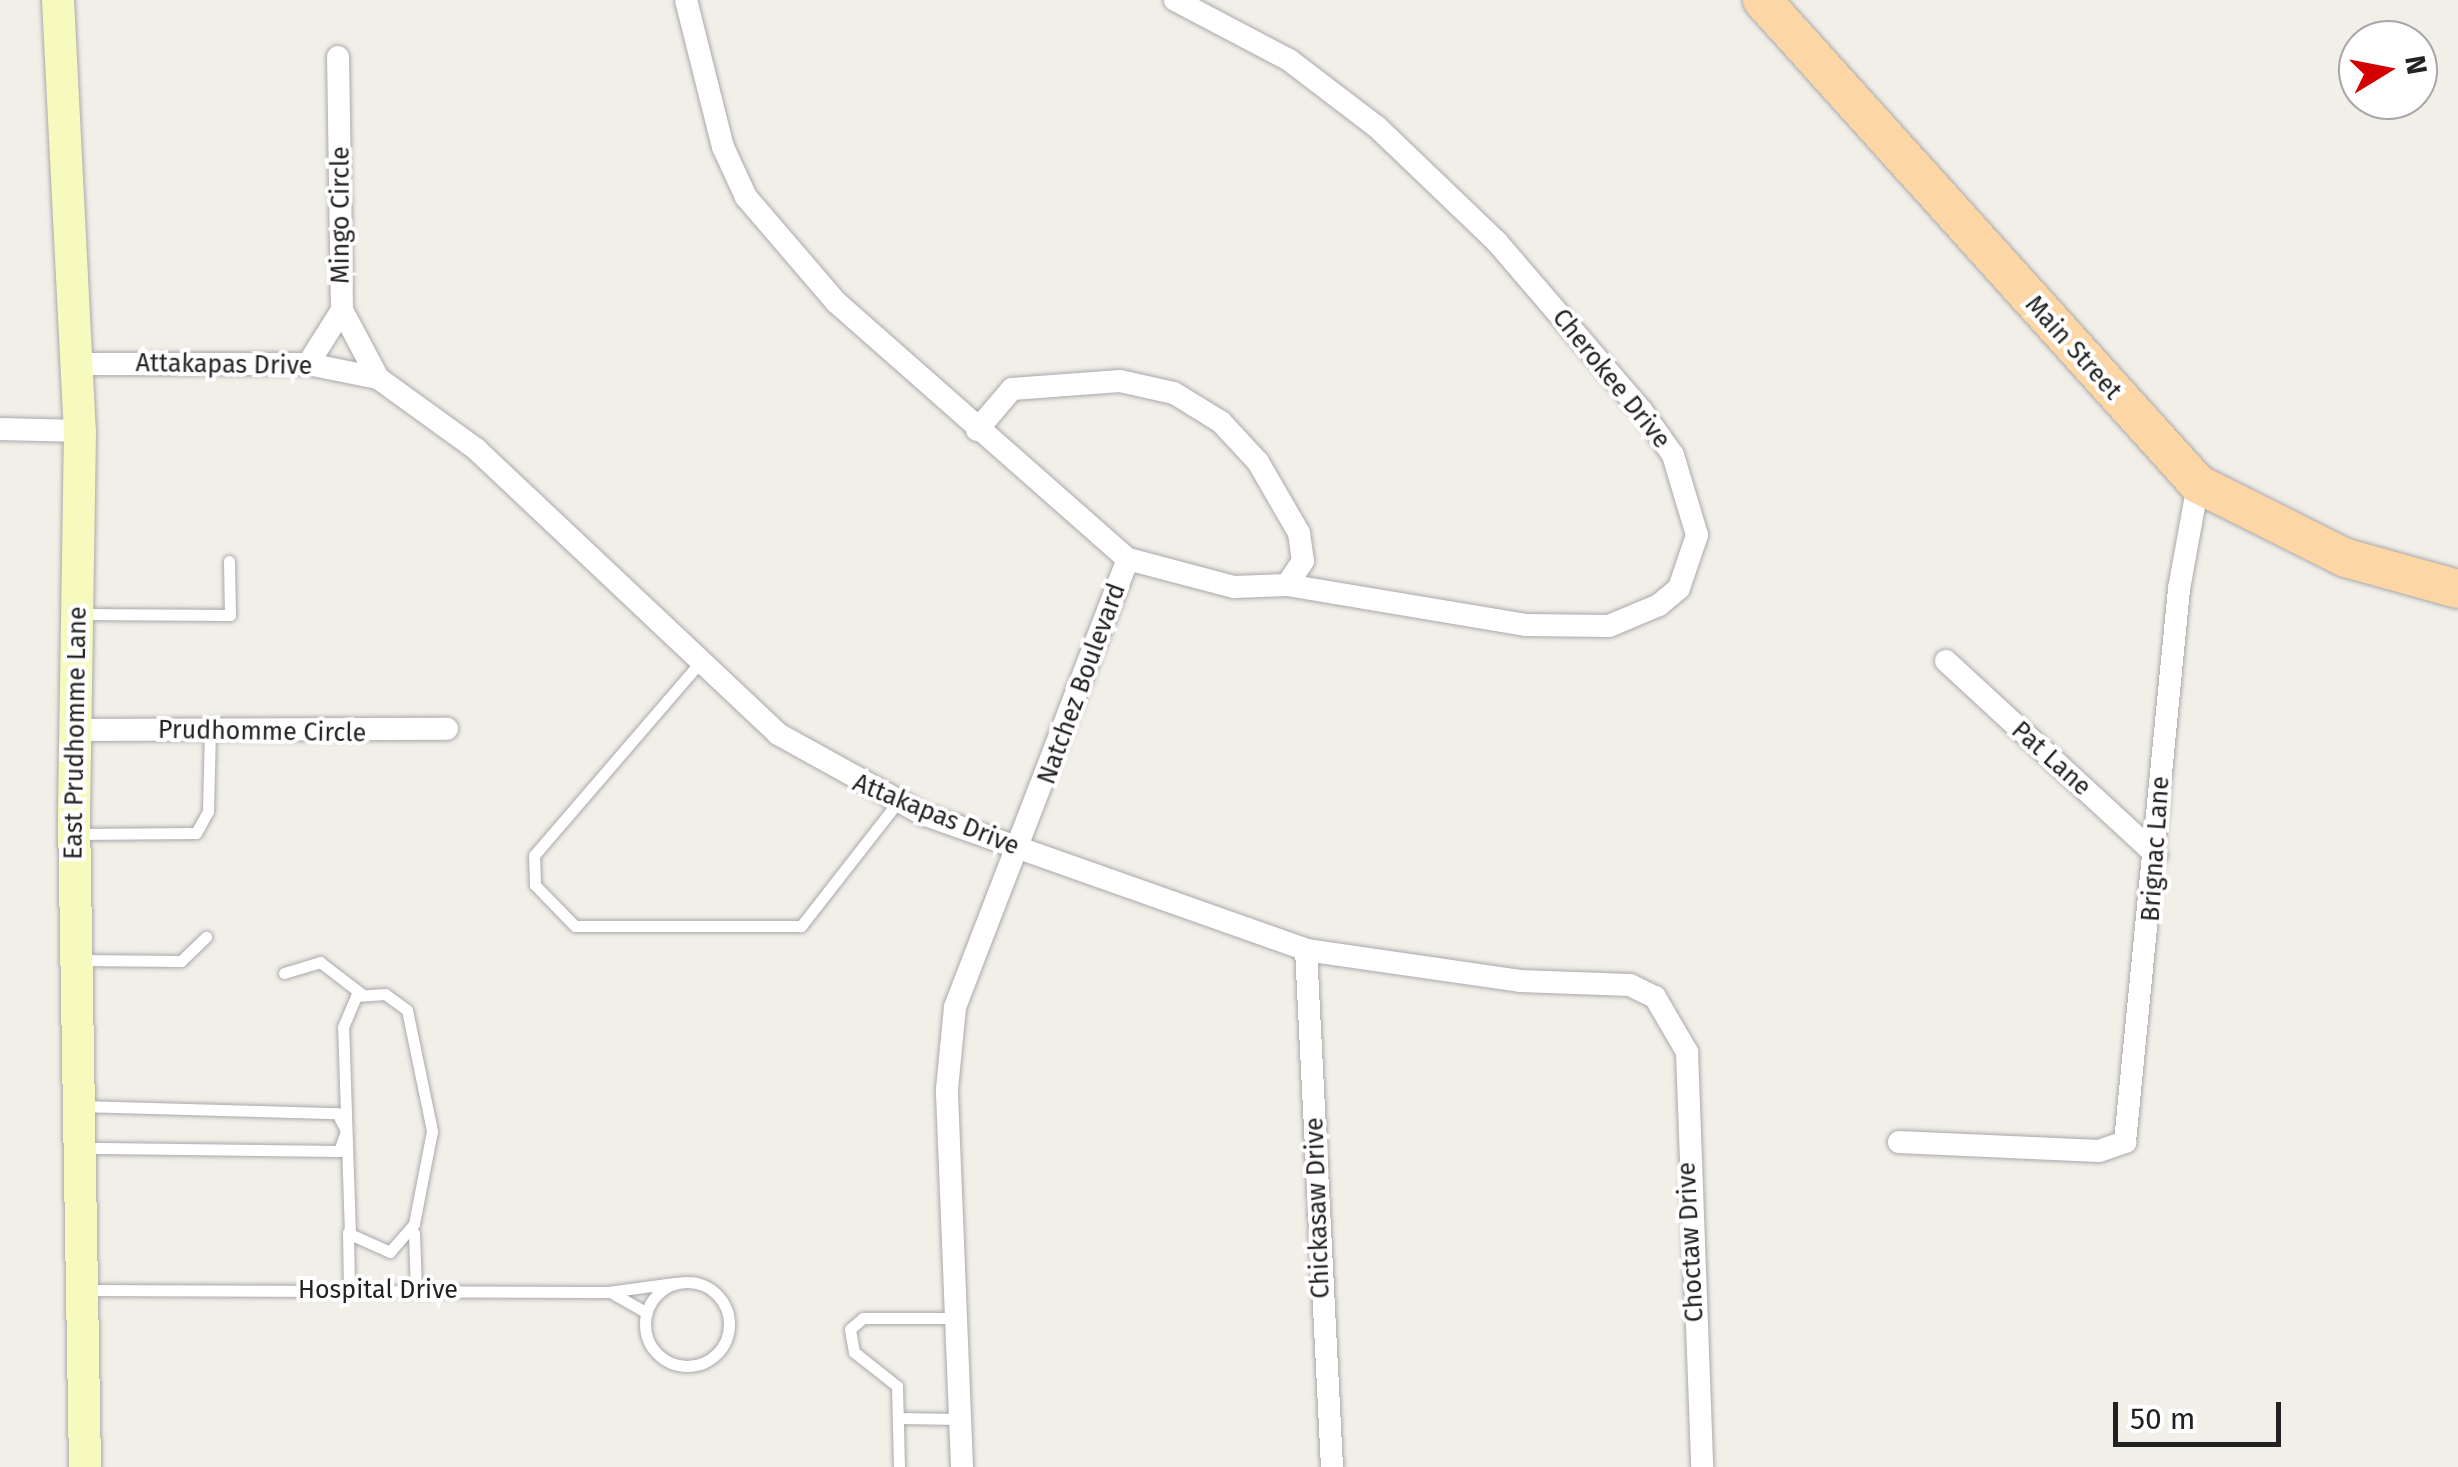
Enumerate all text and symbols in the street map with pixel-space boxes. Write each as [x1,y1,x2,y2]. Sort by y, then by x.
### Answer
north arrow [2338,20,2438,120]
text: N [2398,53,2434,77]
street label: Mingo Circle [326,146,356,284]
street label: Main Street [2019,290,2127,406]
street label: Cherokee Drive [1546,303,1676,455]
street label: Attakapas Drive [135,348,313,382]
street label: Natchez Boulevard [1032,580,1132,788]
street label: East Prudhomme Lane [59,606,93,860]
street label: Prudhomme Circle [158,715,366,749]
street label: Pat Lane [2005,716,2097,802]
street label: Attakapas Drive [848,768,1024,862]
street label: Brignac Lane [2136,775,2176,923]
street label: Chickasaw Drive [1300,1117,1336,1299]
street label: Choctaw Drive [1672,1161,1710,1323]
street label: Hospital Drive [298,1275,458,1305]
scale bar [2118,1382,2286,1444]
text: 50 m [2130,1401,2195,1437]

